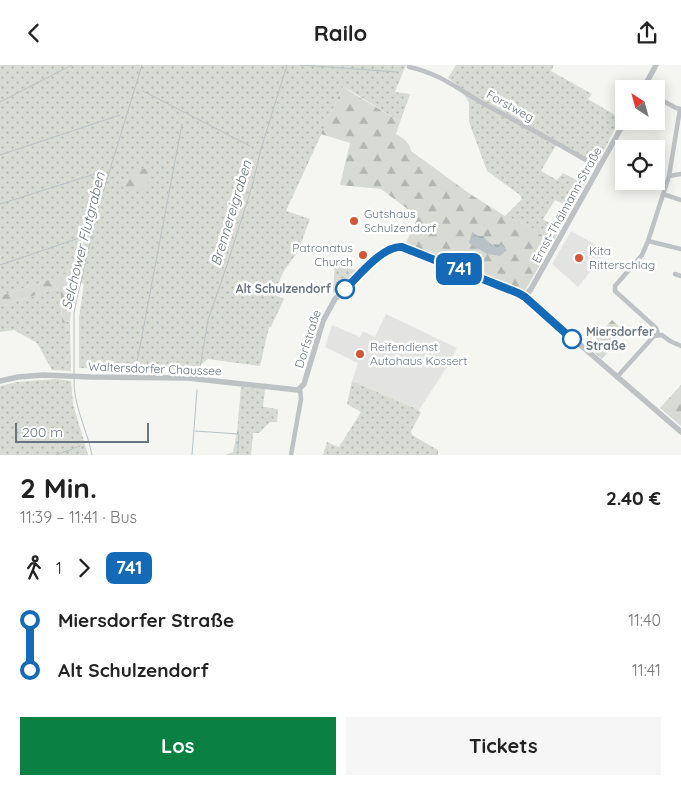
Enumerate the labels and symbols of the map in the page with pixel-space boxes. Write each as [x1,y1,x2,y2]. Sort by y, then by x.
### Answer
north arrow [615,80,665,130]
street label: Forstweg [484,86,537,125]
street label: Ernst-Thälmann-Straße [528,144,605,265]
water label: Brennereigraben [206,157,256,268]
water label: Selchower Flutgraben [57,170,109,311]
place label: Gutshaus Schulzendorf [364,206,437,235]
marker: Gutshaus Schulzendorf [348,215,360,227]
place label: Patronatus Church [292,240,353,269]
place label: Kita Ritterschlag [589,243,655,272]
marker: Patronatus Church [357,249,369,261]
marker: Kita Ritterschlag [573,252,585,264]
line badge: 741 [430,253,488,285]
marker: Alt Schulzendorf [335,279,355,299]
place label: Alt Schulzendorf [236,281,332,296]
street label: Dorfstraße [291,308,324,370]
place label: Miersdorfer Straße [586,324,654,353]
marker: Miersdorfer Straße [562,329,582,349]
place label: Reifendienst Autohaus Kossert [370,339,467,368]
marker: Reifendienst Autohaus Kossert [354,348,366,360]
street label: Waltersdorfer Chaussee [88,359,222,378]
scale bar [15,420,149,443]

